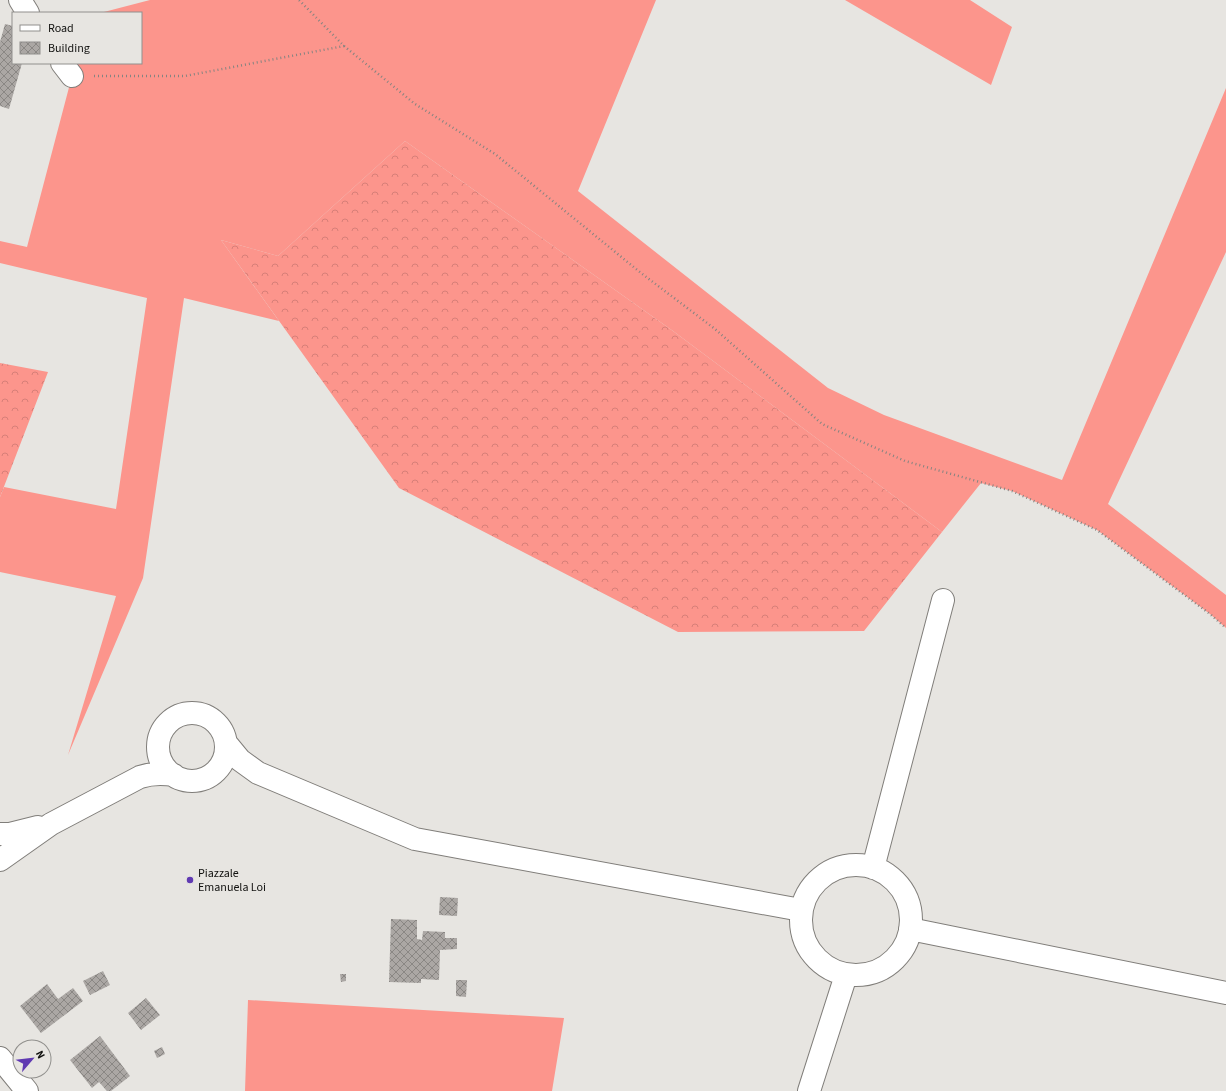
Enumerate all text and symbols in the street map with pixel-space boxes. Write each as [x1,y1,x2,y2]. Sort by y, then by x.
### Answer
legend [12,12,142,64]
text: Road [48,20,74,37]
text: Building [48,40,90,57]
place label: Piazzale Emanuela Loi [198,865,266,896]
marker: Piazzale Emanuela Loi [185,875,195,885]
north arrow [12,1039,52,1079]
text: N [32,1048,49,1061]

